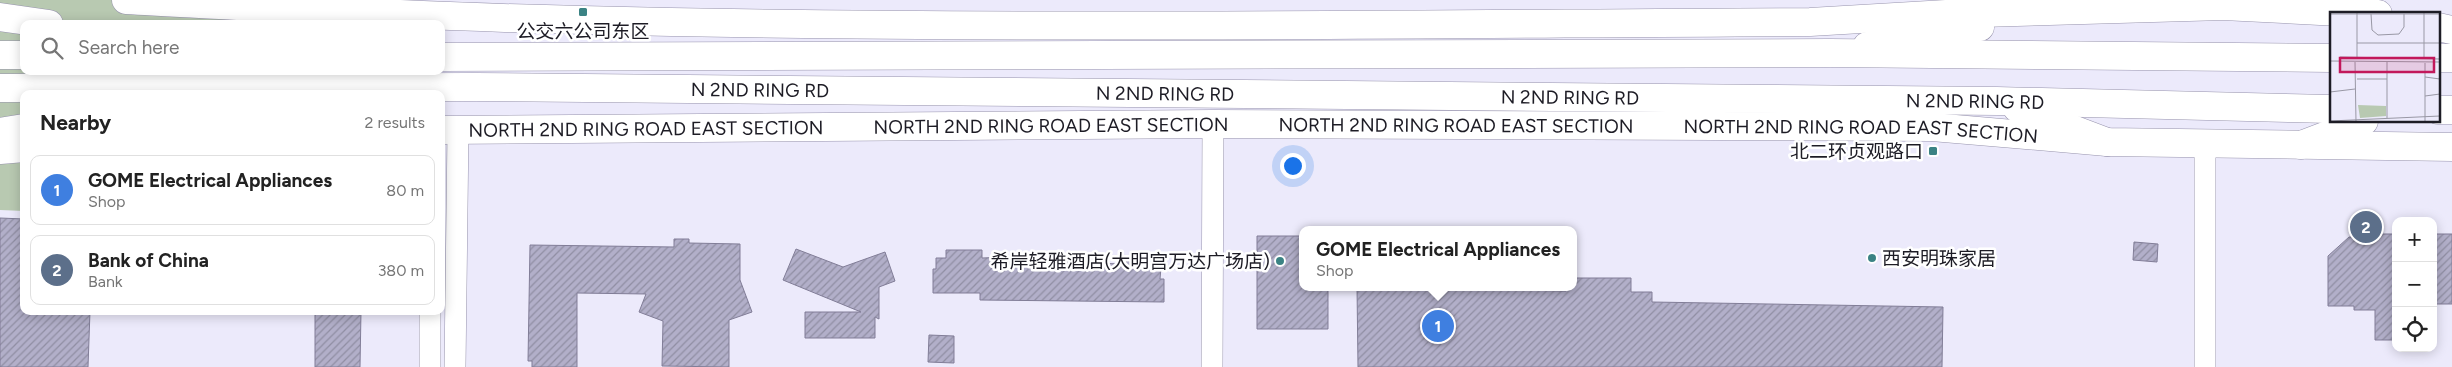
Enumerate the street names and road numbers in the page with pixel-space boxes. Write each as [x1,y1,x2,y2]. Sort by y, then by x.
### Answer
street label: N 2ND RING RD [691,77,829,102]
street label: N 2ND RING RD [1096,81,1234,105]
street label: N 2ND RING RD [1501,85,1639,109]
street label: N 2ND RING RD [1906,89,2044,114]
street label: NORTH 2ND RING ROAD EAST SECTION [873,112,1228,138]
street label: NORTH 2ND RING ROAD EAST SECTION [1278,113,1633,137]
street label: NORTH 2ND RING ROAD EAST SECTION [1683,114,2039,148]
street label: NORTH 2ND RING ROAD EAST SECTION [468,116,824,141]

